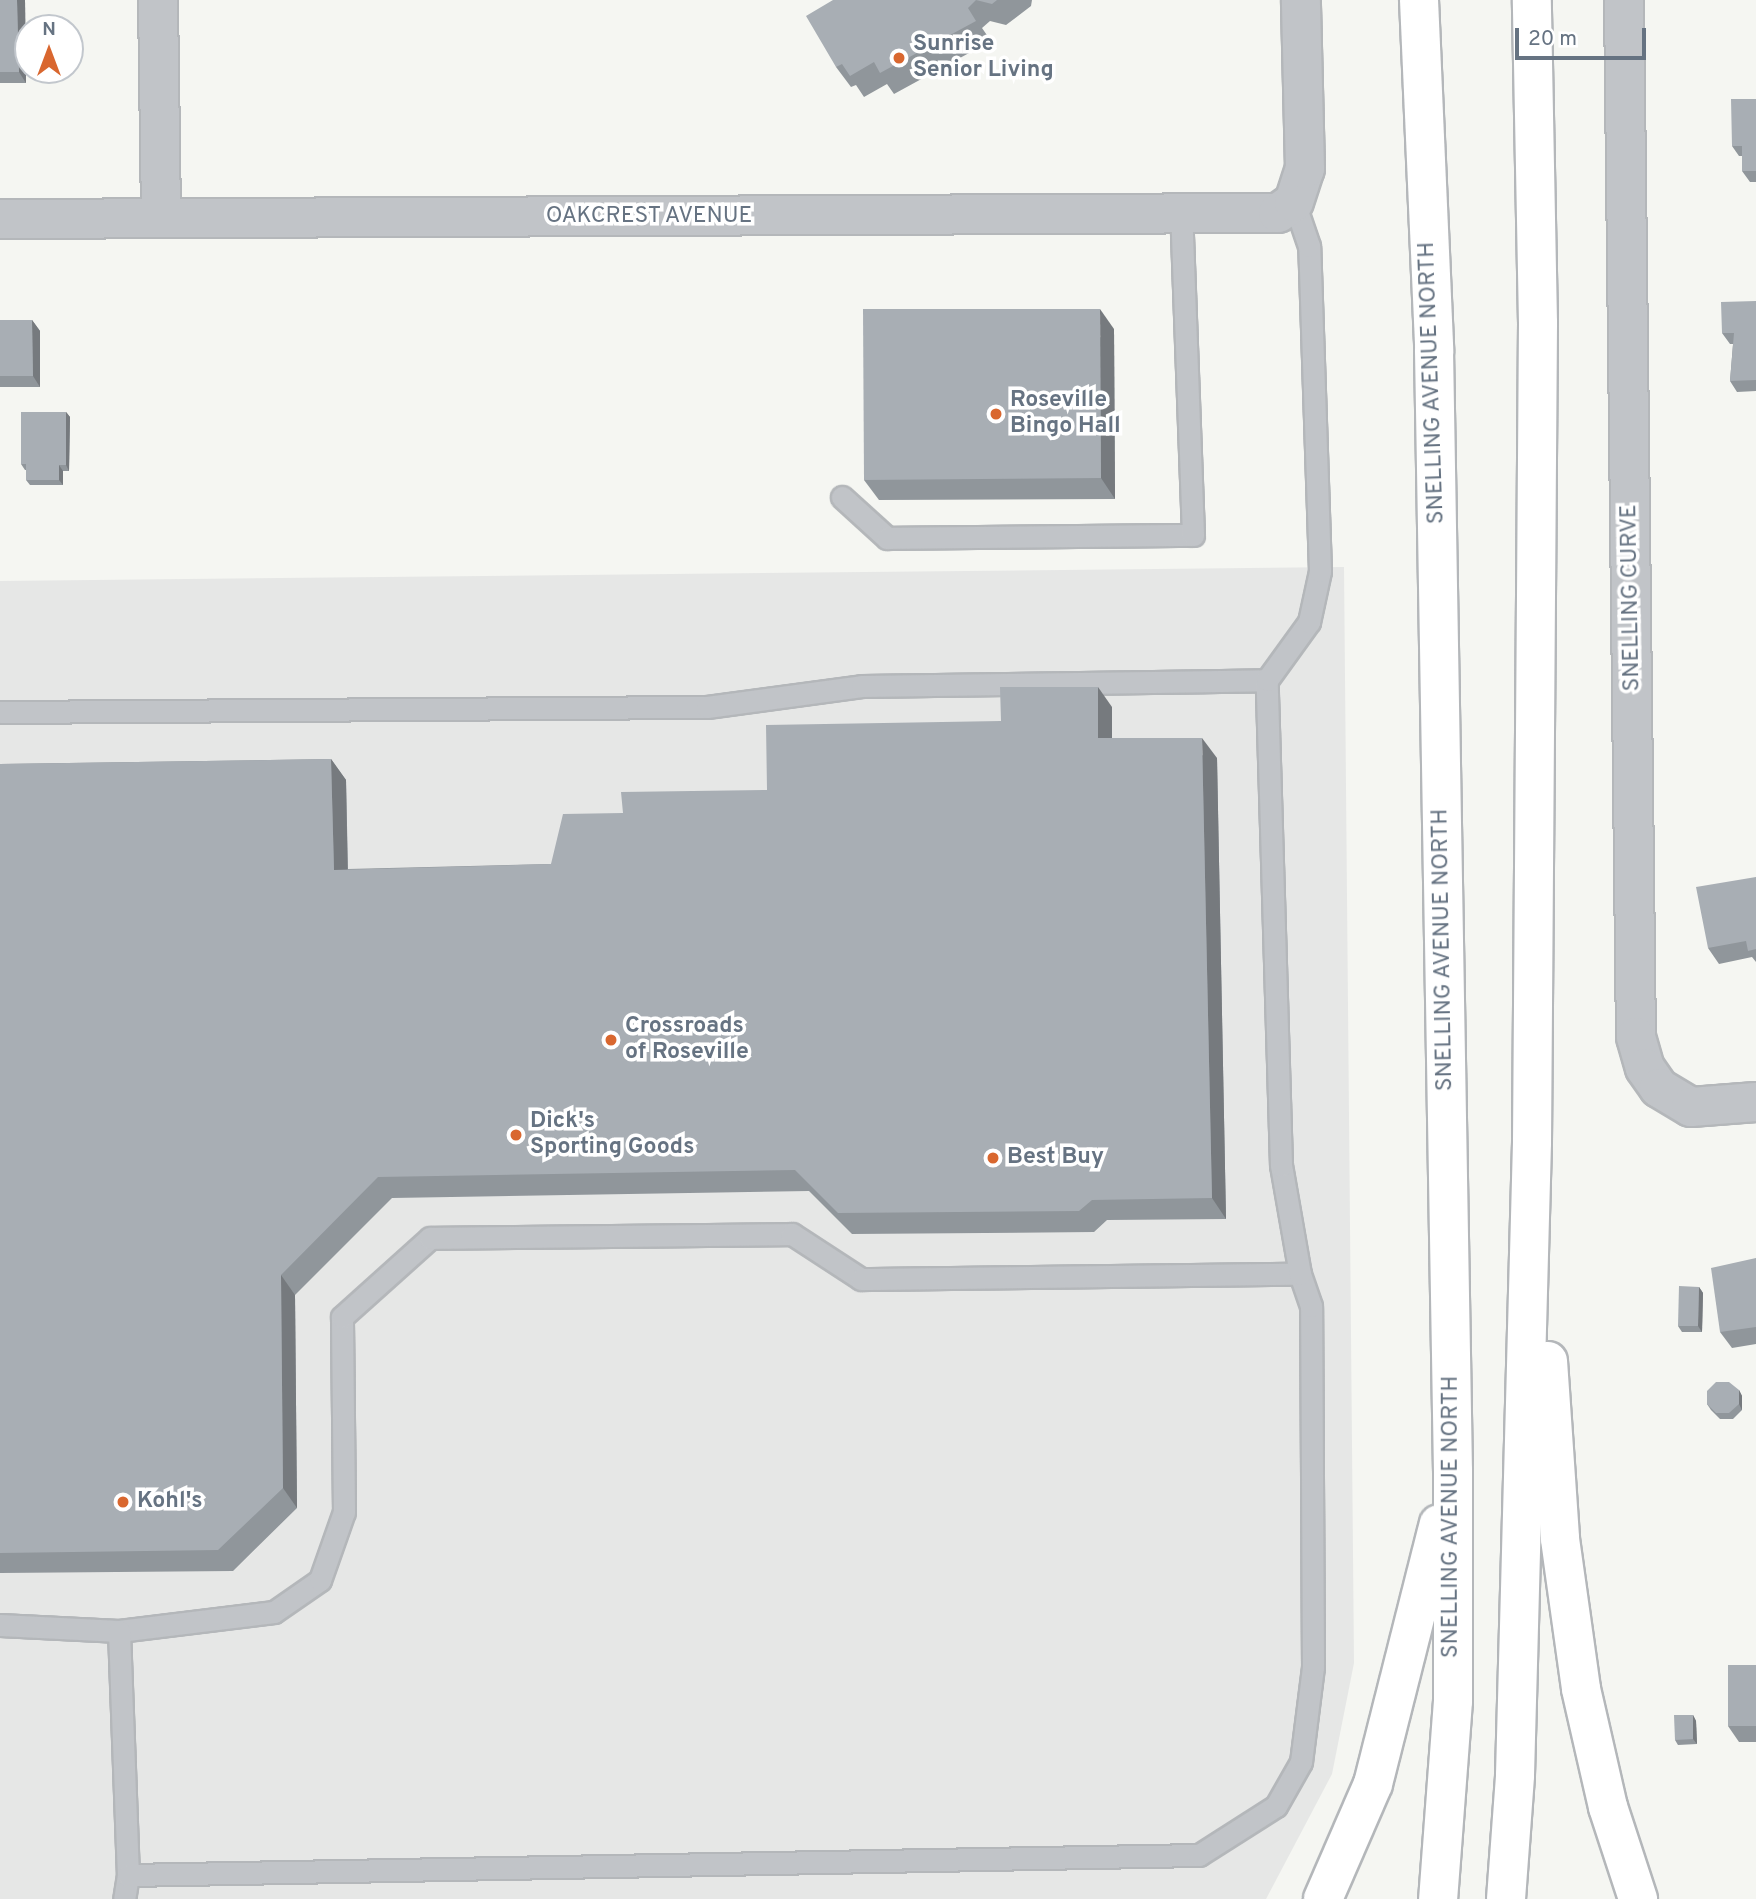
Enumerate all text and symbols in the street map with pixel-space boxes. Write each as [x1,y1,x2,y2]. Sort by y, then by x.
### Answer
north arrow [14,14,84,84]
scale bar [1518,14,1649,58]
text: N [42,18,56,42]
text: 20 m [1528,26,1577,53]
place label: Sunrise Senior Living [913,31,1054,85]
marker: Sunrise Senior Living [891,50,907,66]
street label: OAKCREST AVENUE [545,203,753,231]
street label: SNELLING AVENUE NORTH [1414,241,1452,525]
place label: Roseville Bingo Hall [1010,387,1121,441]
marker: Roseville Bingo Hall [988,406,1004,422]
street label: SNELLING CURVE [1617,504,1647,692]
street label: SNELLING AVENUE NORTH [1428,808,1460,1092]
place label: Crossroads of Roseville [625,1013,749,1067]
marker: Crossroads of Roseville [603,1032,619,1048]
place label: Dick's Sporting Goods [530,1108,694,1162]
marker: Dick's Sporting Goods [508,1127,524,1143]
place label: Best Buy [1007,1144,1104,1172]
marker: Best Buy [985,1150,1001,1166]
street label: SNELLING AVENUE NORTH [1438,1375,1466,1659]
place label: Kohl's [137,1488,203,1516]
marker: Kohl's [115,1494,131,1510]

